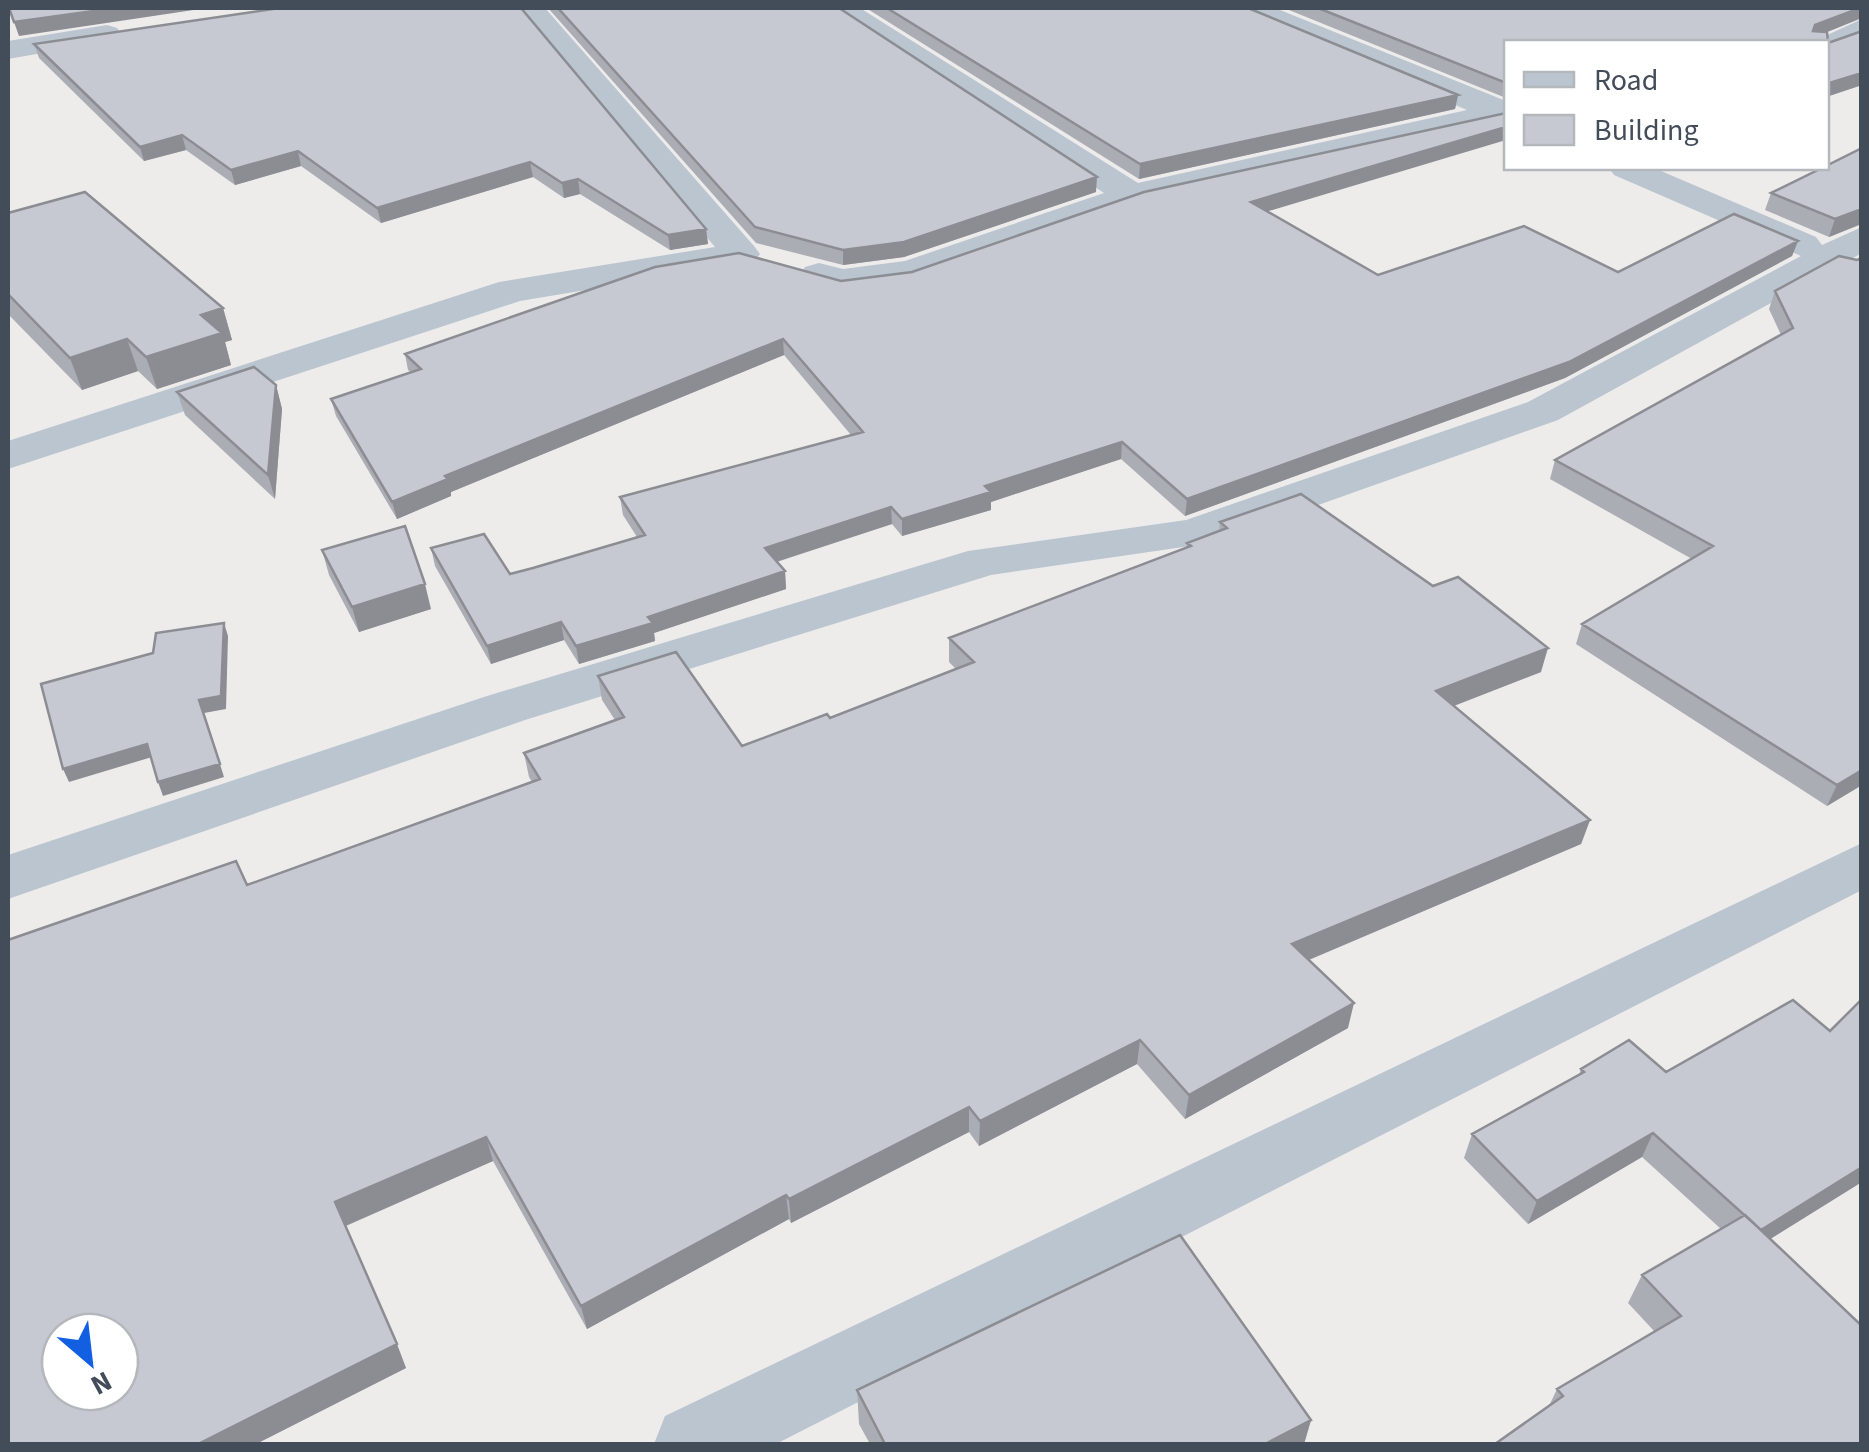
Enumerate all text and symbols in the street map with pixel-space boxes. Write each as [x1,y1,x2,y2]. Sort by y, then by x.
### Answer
legend [1504,40,1829,170]
text: Road [1594,59,1658,102]
text: Building [1594,109,1699,152]
north arrow [40,1312,140,1412]
text: N [84,1361,119,1405]

